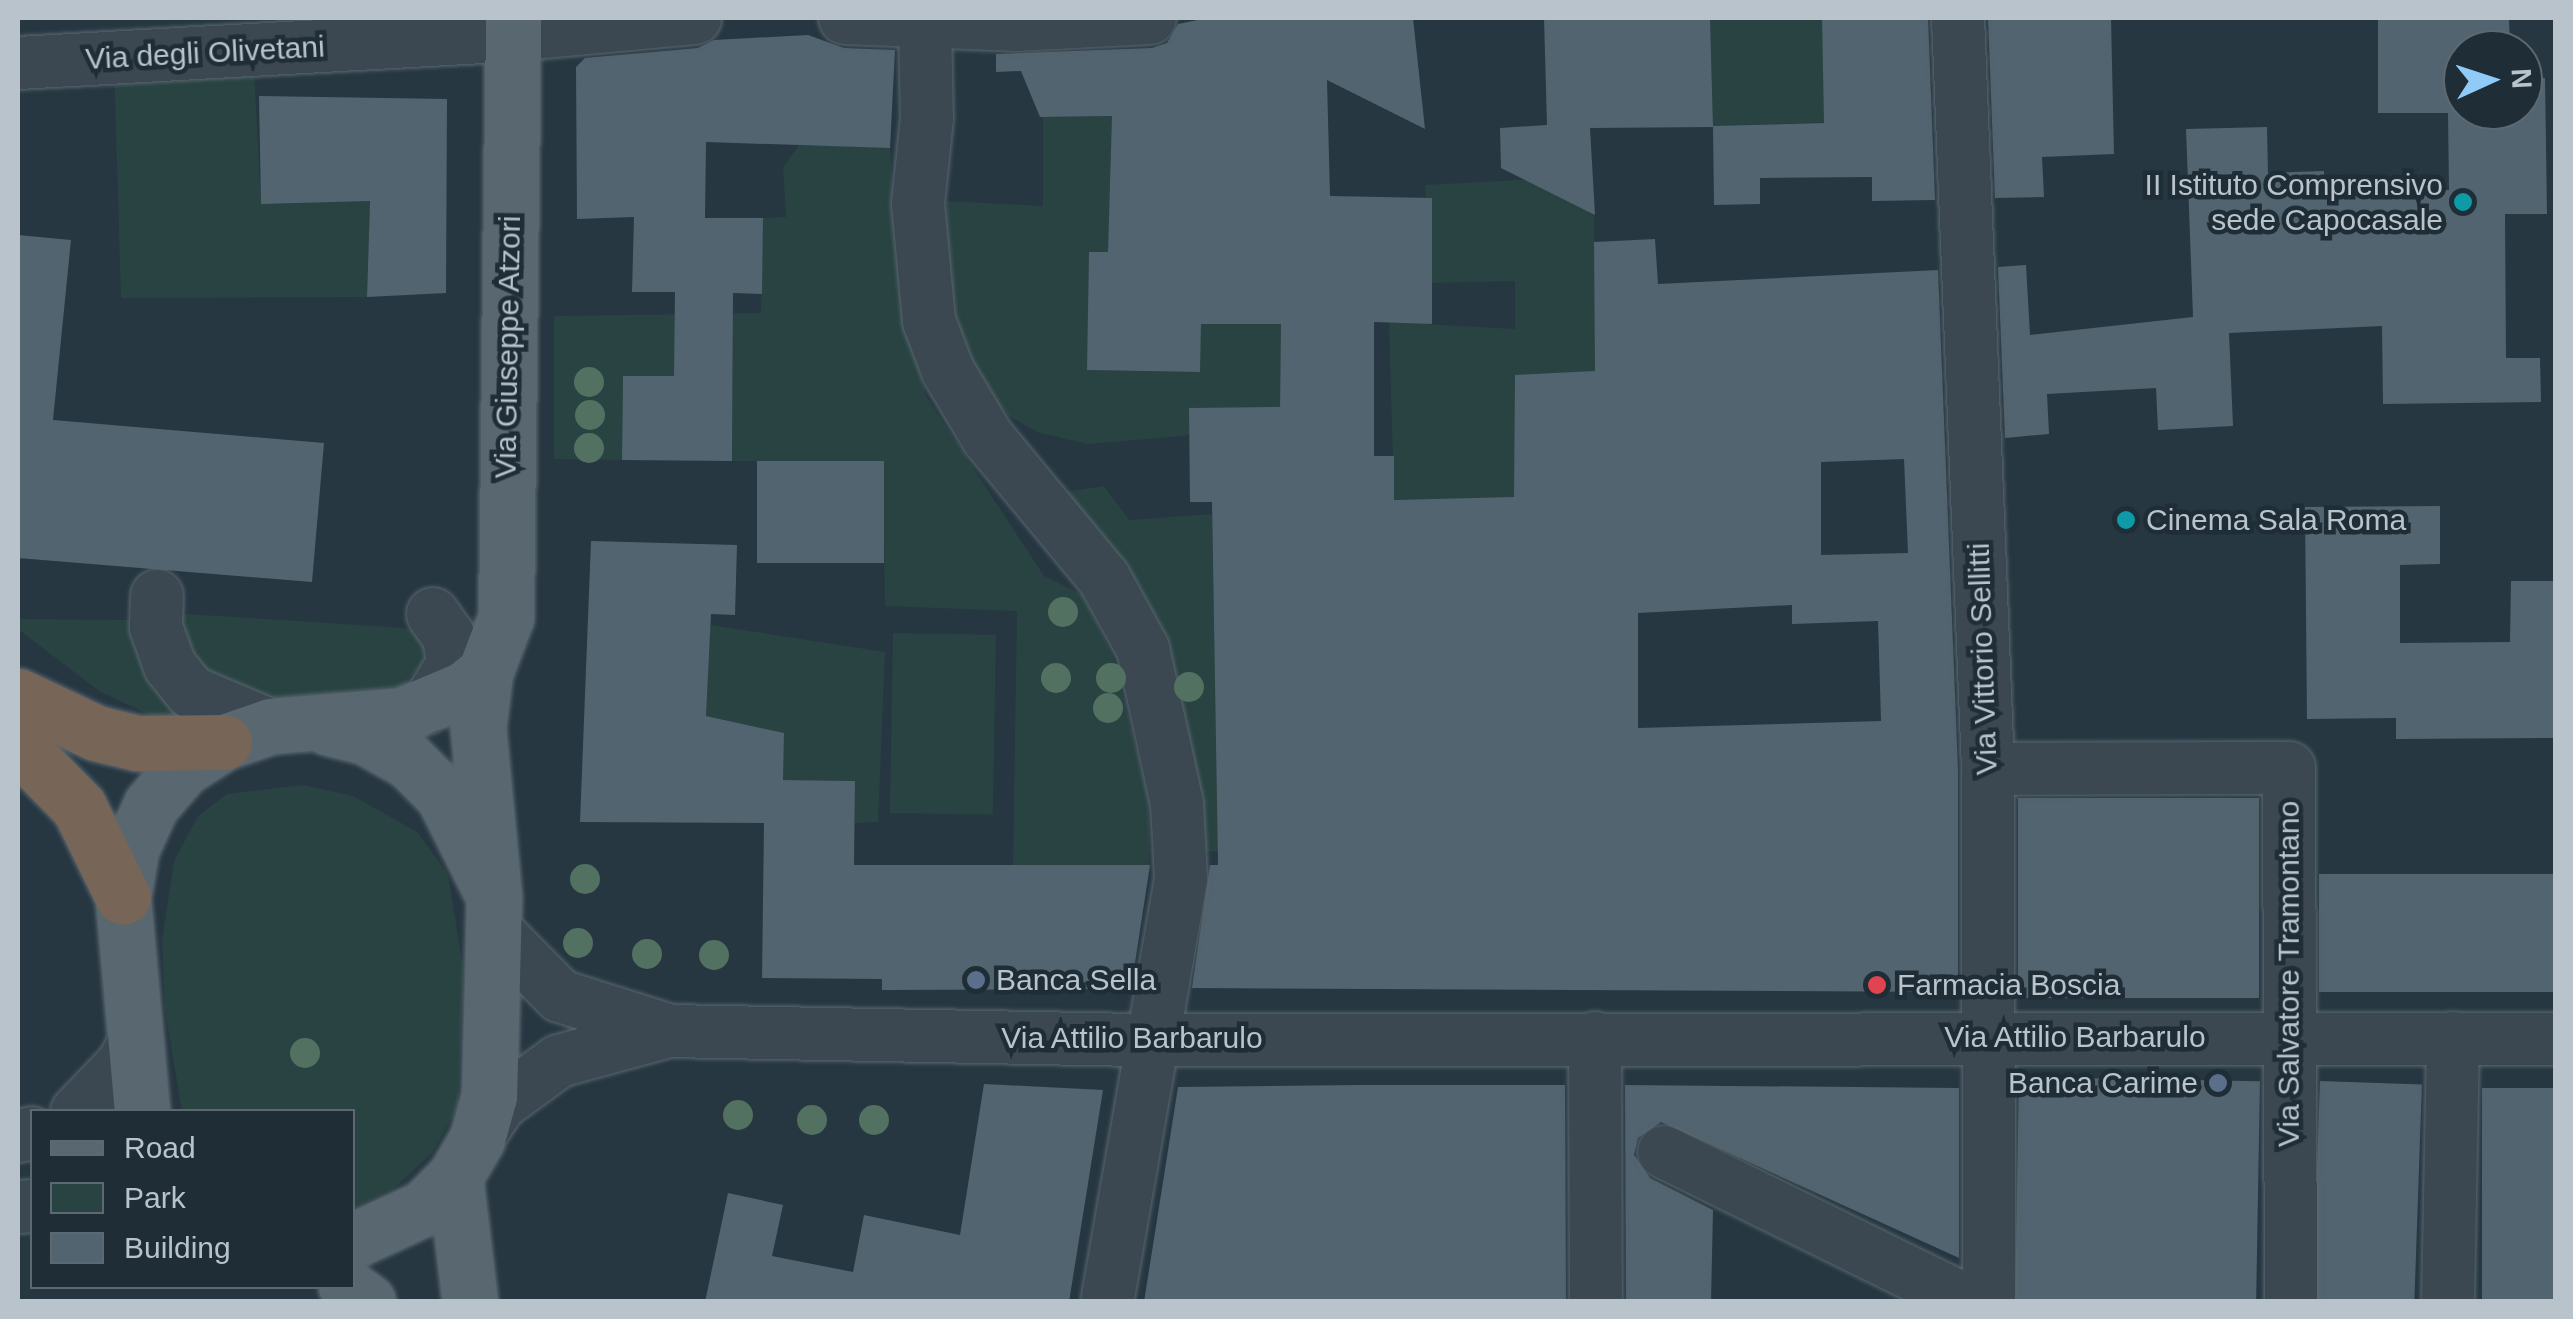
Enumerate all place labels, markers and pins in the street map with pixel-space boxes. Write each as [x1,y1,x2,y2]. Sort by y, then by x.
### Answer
place label: II Istituto Comprensivo sede Capocasale [2145,167,2443,238]
marker: II Istituto Comprensivo sede Capocasale [2452,191,2474,213]
place label: Cinema Sala Roma [2146,502,2406,538]
marker: Cinema Sala Roma [2115,509,2137,531]
place label: Banca Sella [996,962,1156,998]
place label: Farmacia Boscia [1897,967,2120,1003]
marker: Banca Sella [965,969,987,991]
marker: Farmacia Boscia [1866,974,1888,996]
place label: Banca Carime [2008,1065,2198,1101]
marker: Banca Carime [2207,1072,2229,1094]

